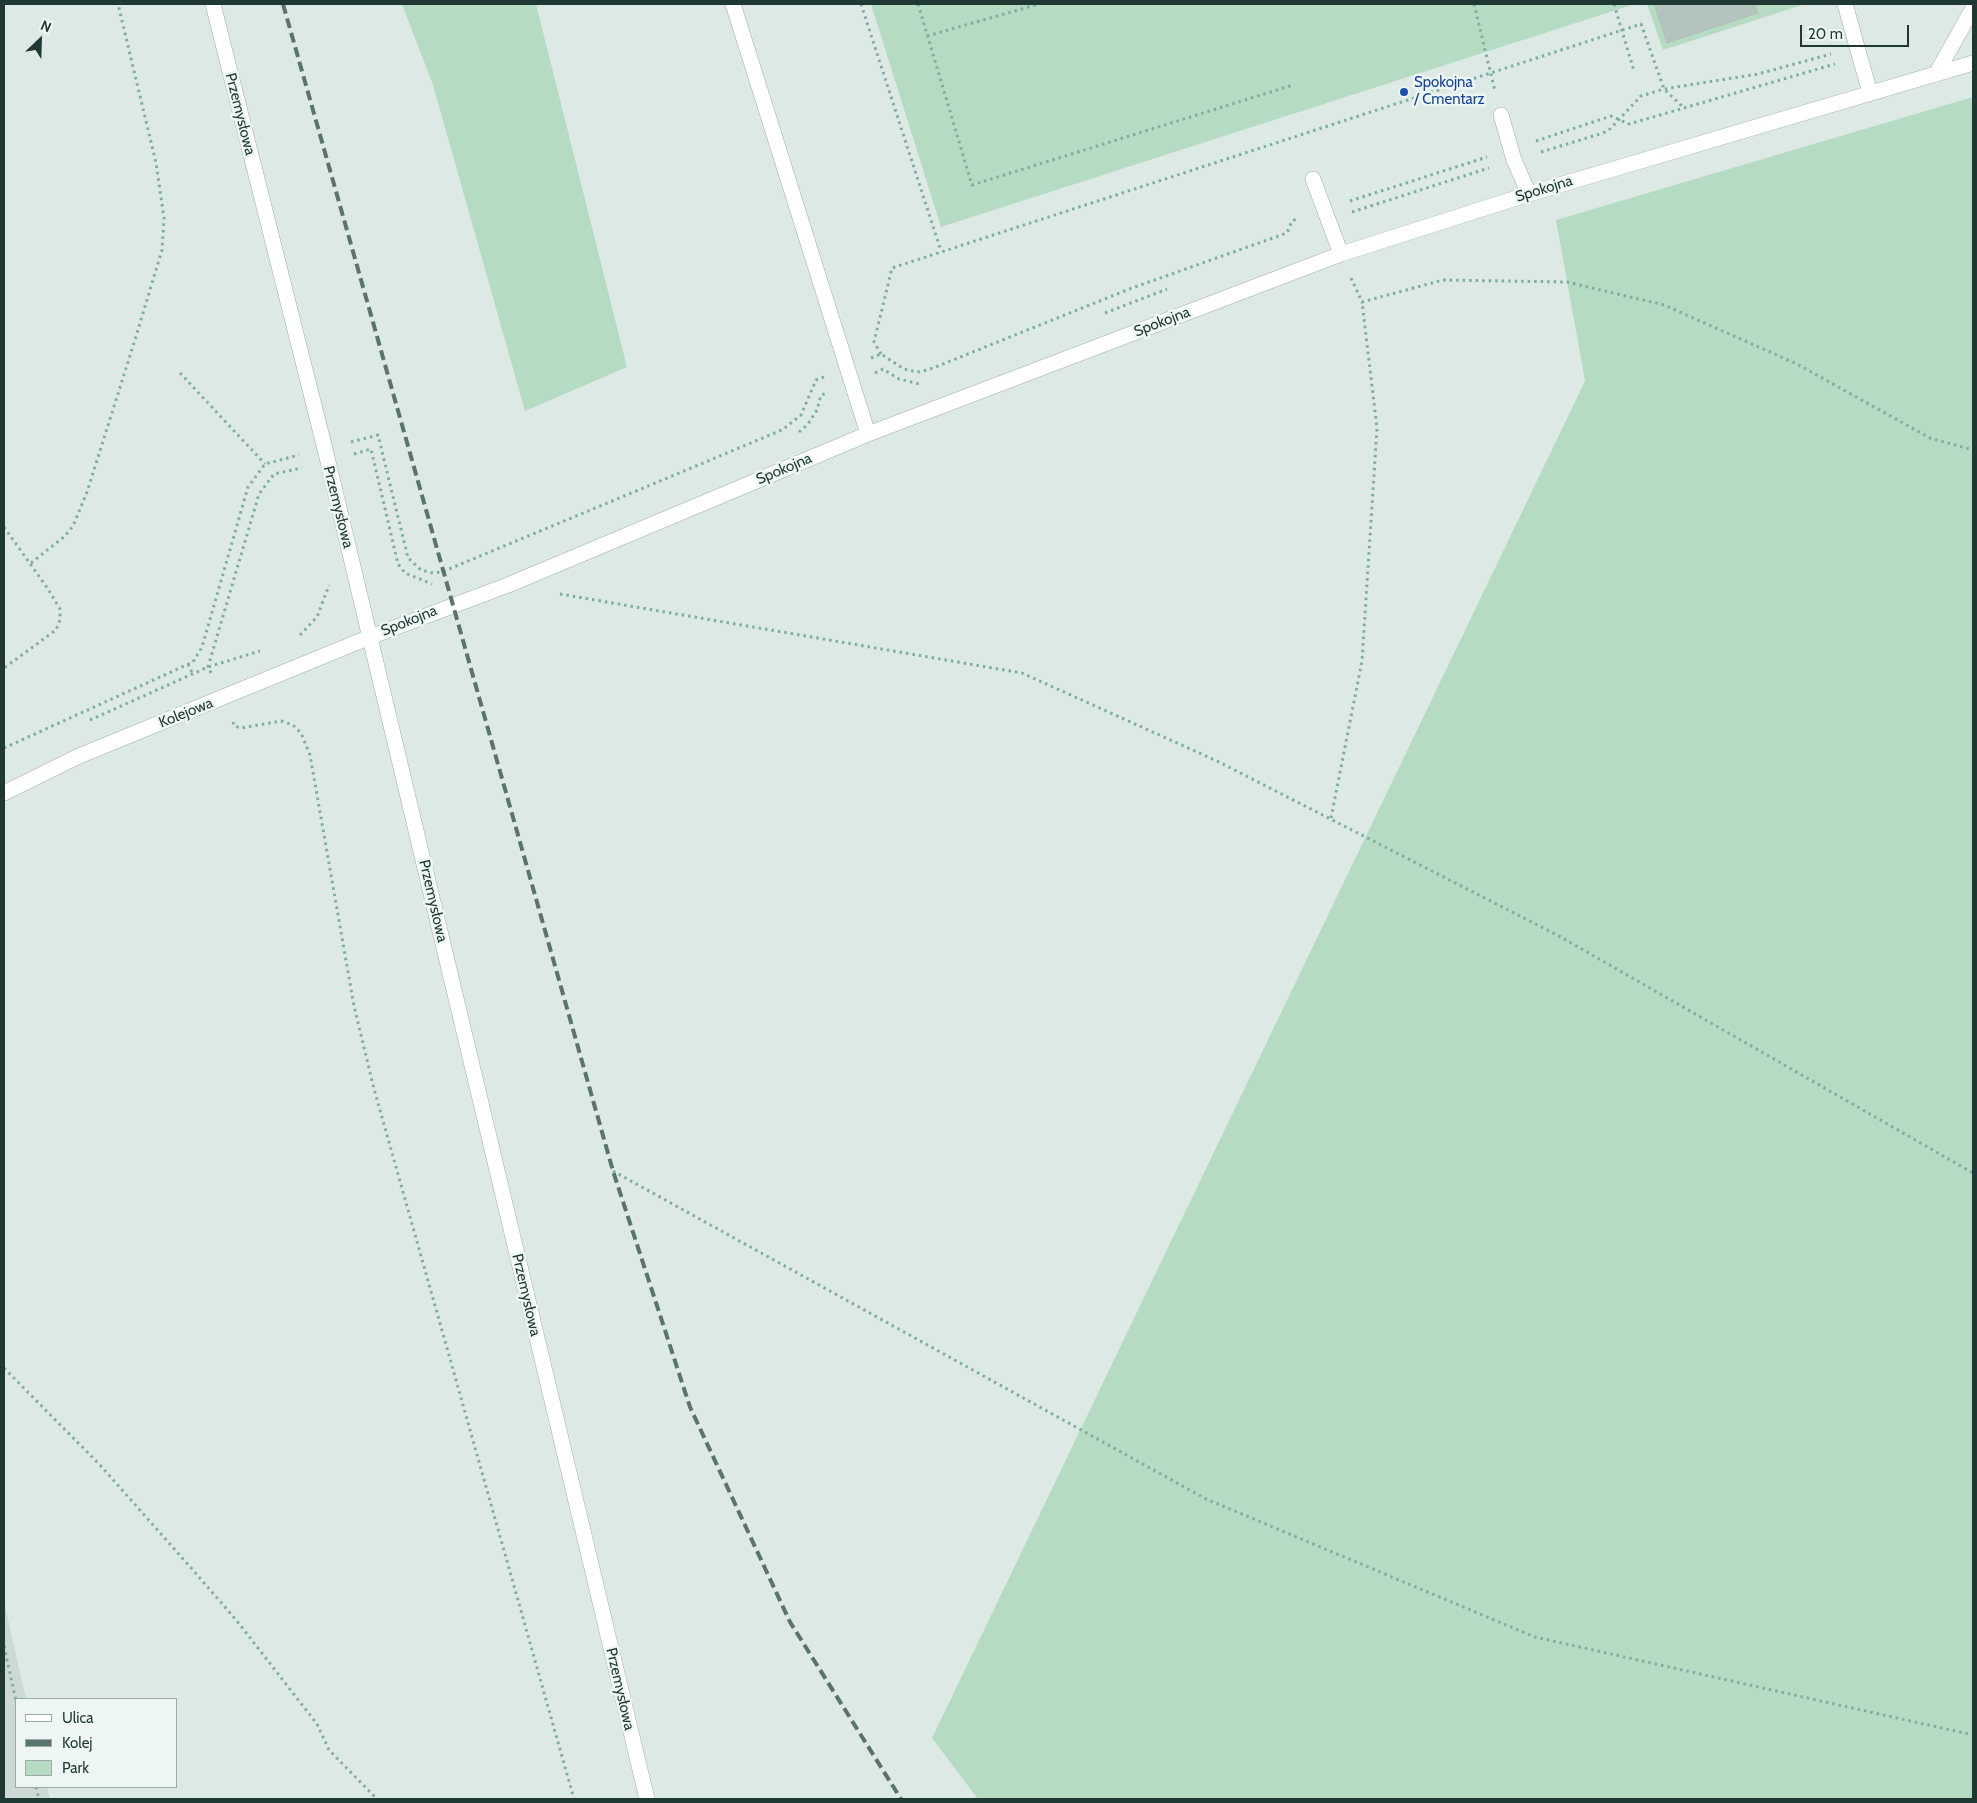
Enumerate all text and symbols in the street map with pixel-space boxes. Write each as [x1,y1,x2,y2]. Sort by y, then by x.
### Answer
north arrow [15,15,65,65]
scale bar [1802,15,1911,47]
text: N [38,16,54,37]
text: 20 m [1808,25,1843,43]
street label: Przemysłowa [221,71,259,157]
place label: Spokojna / Cmentarz [1414,74,1485,109]
marker: Spokojna / Cmentarz [1398,86,1410,98]
street label: Spokojna [1513,172,1575,206]
street label: Spokojna [1131,303,1193,341]
street label: Spokojna [753,449,815,489]
street label: Przemysłowa [319,464,357,550]
street label: Spokojna [378,602,440,640]
street label: Kolejowa [156,694,216,732]
street label: Przemysłowa [415,858,451,944]
street label: Przemysłowa [508,1252,544,1338]
street label: Przemysłowa [602,1646,638,1732]
legend [15,1698,178,1788]
text: Ulica [62,1709,93,1727]
text: Kolej [62,1734,93,1752]
text: Park [62,1759,89,1777]

